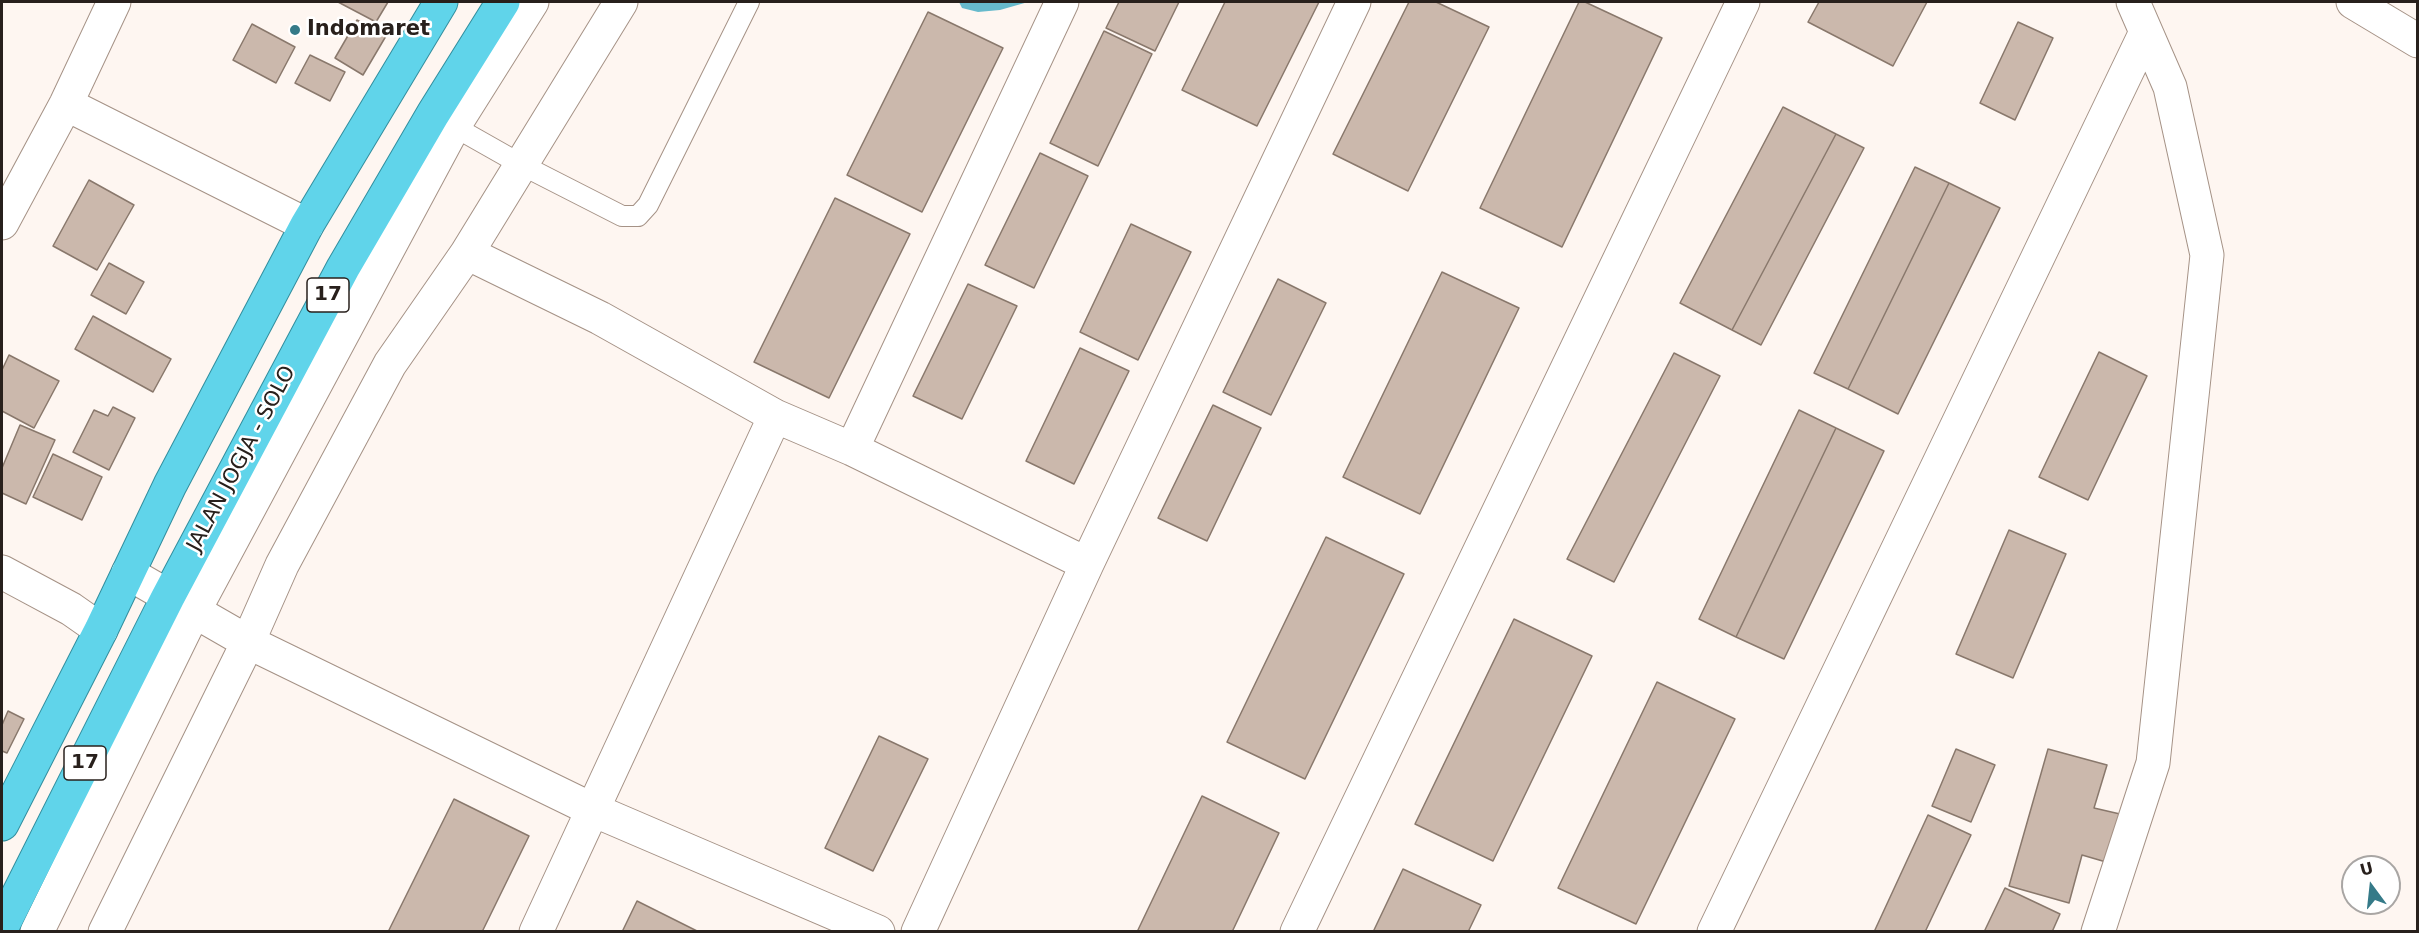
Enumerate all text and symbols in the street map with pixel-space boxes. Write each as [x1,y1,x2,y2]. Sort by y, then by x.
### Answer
place label: Indomaret [307,17,430,43]
marker: Indomaret [288,23,302,37]
road number: 17 [307,278,349,312]
street label: JALAN JOGJA - SOLO [182,362,302,556]
road number: 17 [64,746,106,780]
north arrow [2341,855,2401,915]
text: U [2358,858,2375,880]

